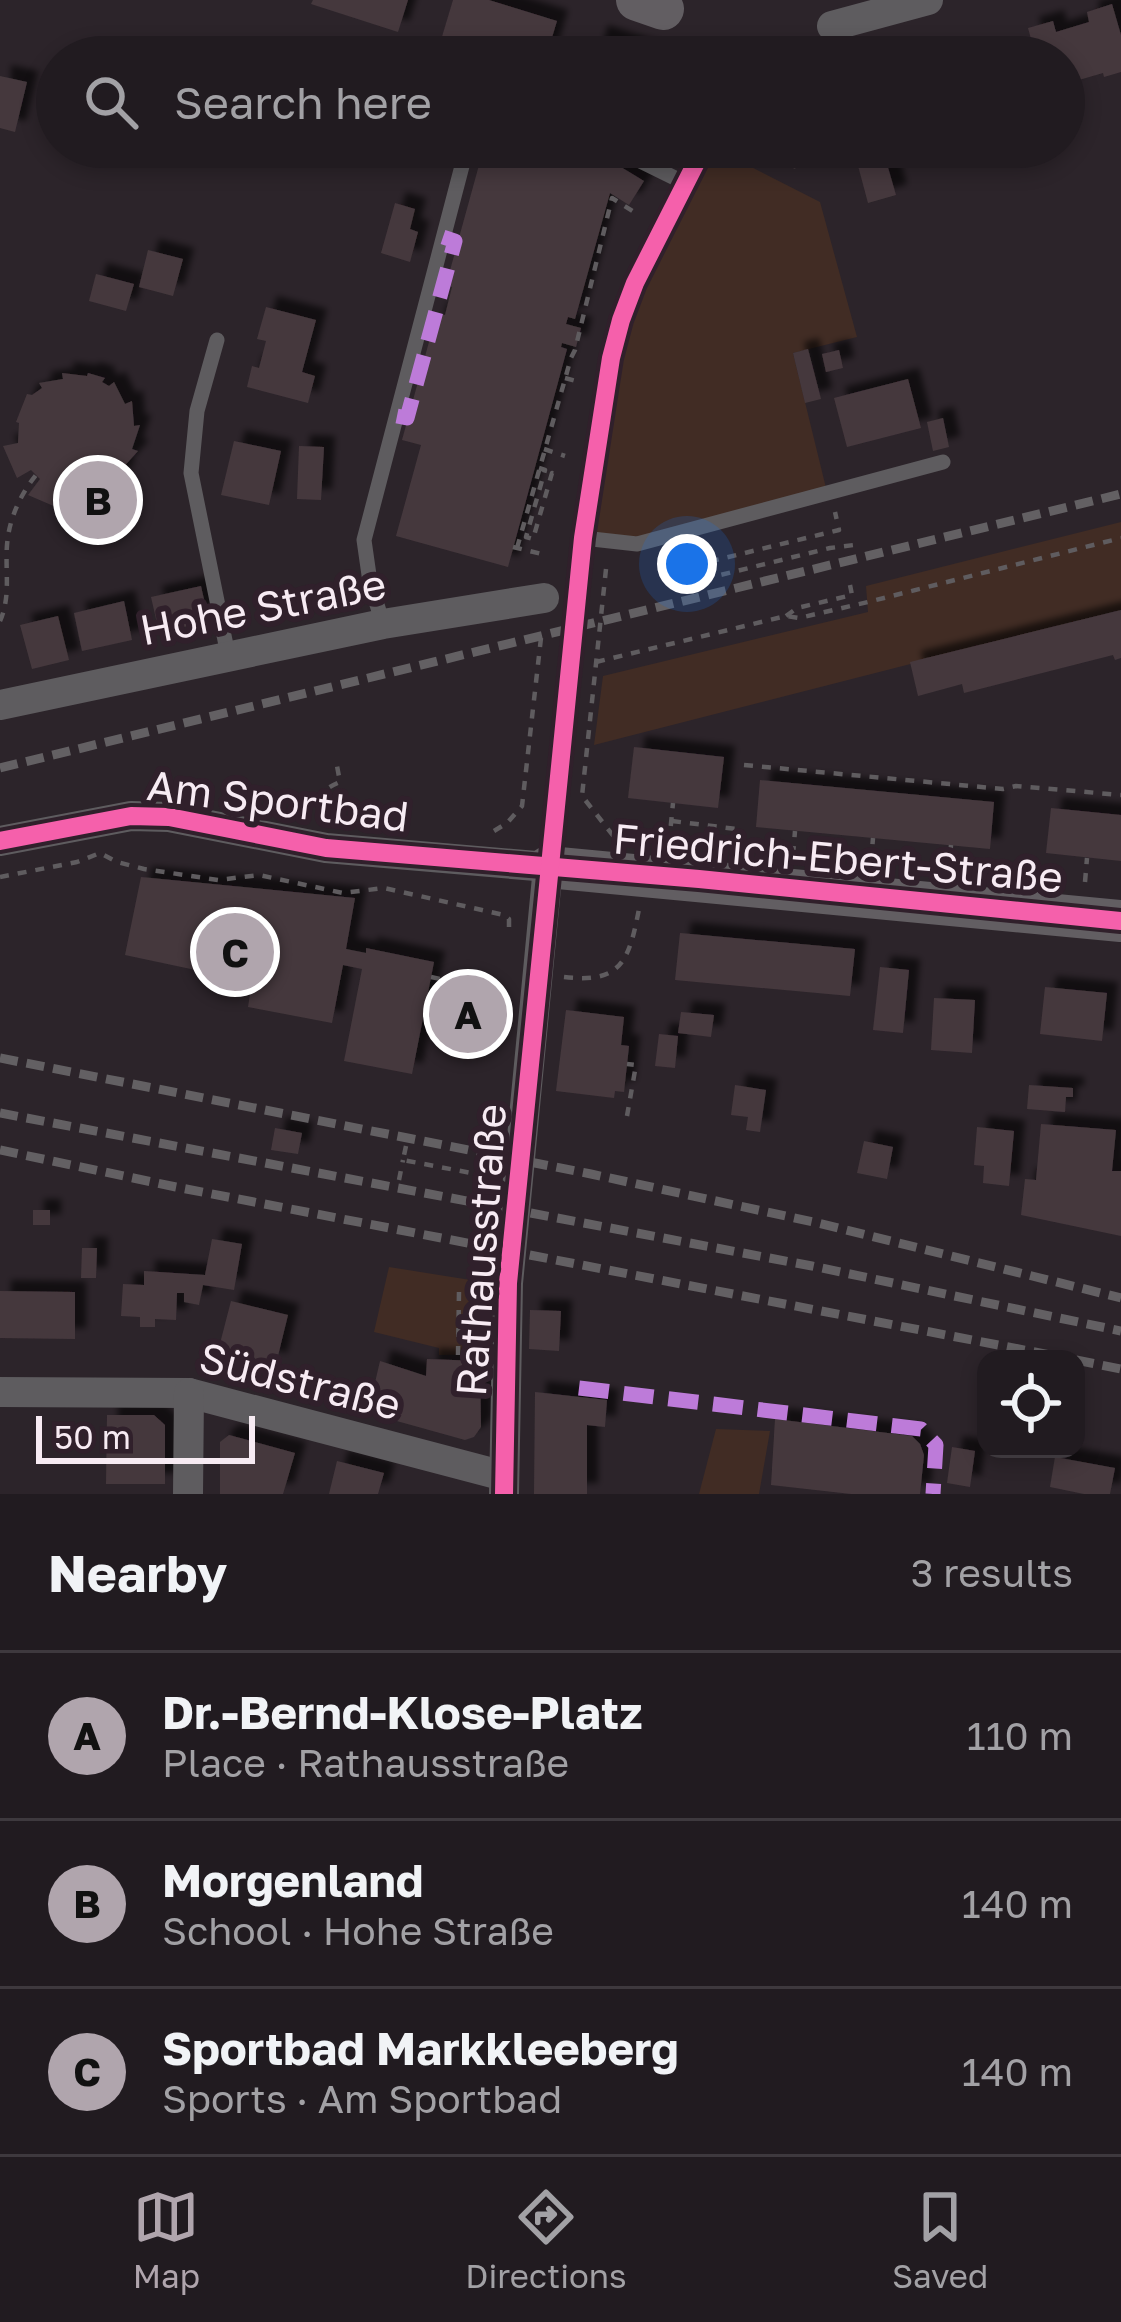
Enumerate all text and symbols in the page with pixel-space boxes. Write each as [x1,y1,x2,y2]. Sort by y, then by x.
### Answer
search box [36,36,1085,168]
icon: search [78,69,144,135]
text: Search here [174,75,432,129]
pin: B [59,455,137,545]
your location [657,534,717,594]
street label: Hohe Straße [136,558,390,654]
street label: Am Sportbad [144,759,412,841]
street label: Friedrich-Ebert-Straße [611,812,1065,902]
pin: C [196,907,274,997]
pin: A [429,969,507,1059]
street label: Rathausstraße [445,1102,515,1398]
street label: Südstraße [194,1331,406,1429]
map controls [977,1350,1085,1458]
button: locate [977,1350,1085,1458]
scale bar [36,1410,255,1463]
text: 50 m [54,1417,131,1456]
text: Nearby [48,1542,227,1603]
text: 3 results [911,1549,1073,1596]
text: Dr.-Bernd-Klose-Platz [162,1685,643,1739]
text: A [73,1712,101,1759]
text: 110 m [967,1712,1073,1759]
text: Place · Rathausstraße [162,1739,569,1786]
text: Morgenland [162,1853,423,1907]
text: B [73,1880,101,1927]
text: 140 m [962,1880,1073,1927]
text: School · Hohe Straße [162,1907,554,1954]
text: Sportbad Markkleeberg [162,2021,679,2075]
text: C [73,2048,101,2095]
text: 140 m [962,2048,1073,2095]
text: Sports · Am Sportbad [162,2075,562,2122]
tab: Map [133,2184,200,2295]
tab: Directions [465,2184,627,2295]
tab: Saved [892,2184,988,2295]

